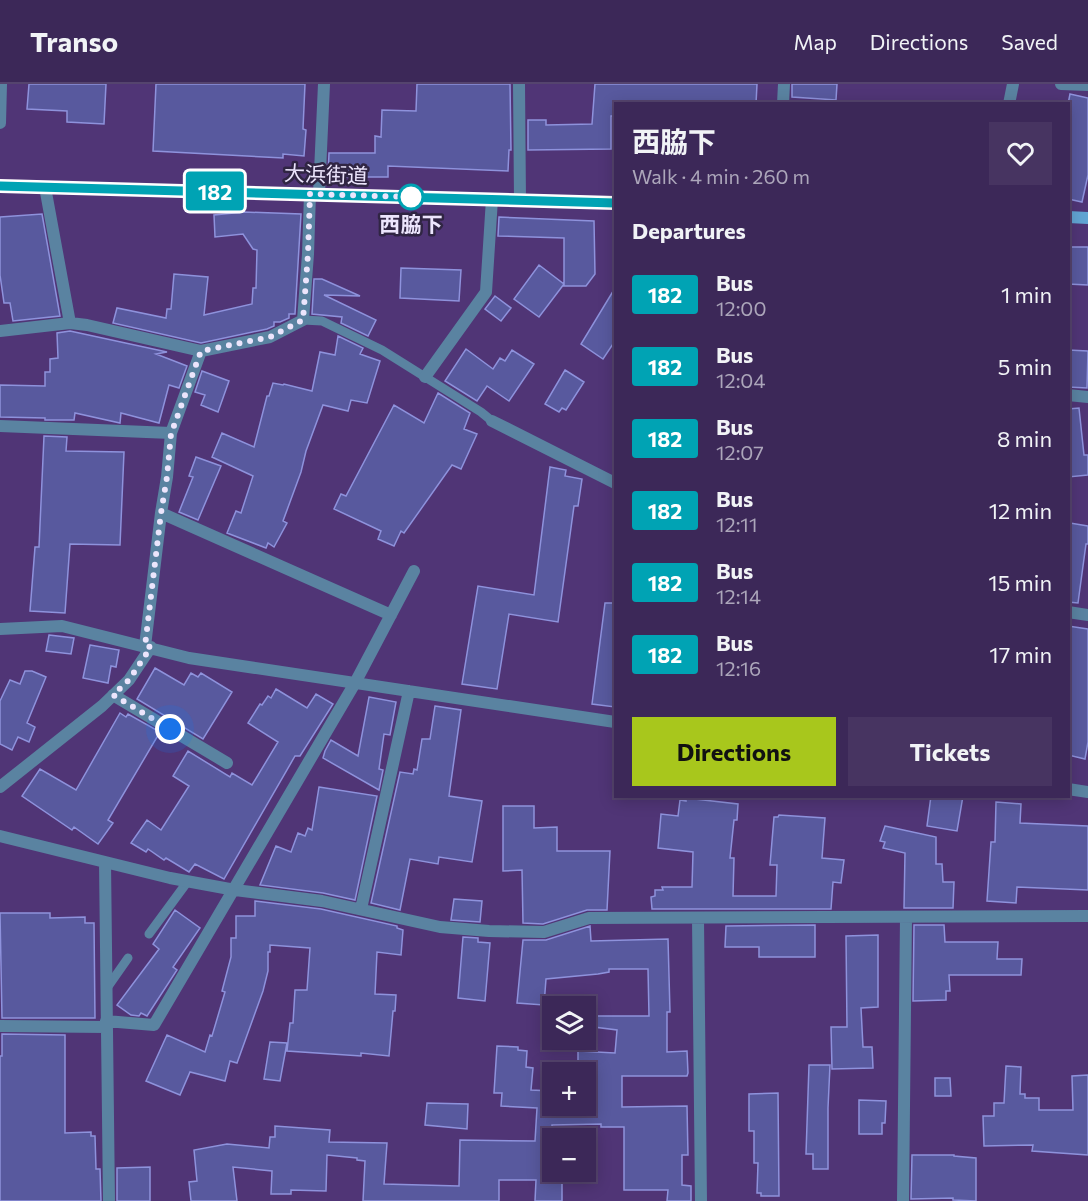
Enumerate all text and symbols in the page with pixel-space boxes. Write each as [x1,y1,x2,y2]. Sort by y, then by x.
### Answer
text: Transo [30,24,118,58]
text: Map [794,29,837,54]
text: Directions [870,29,968,54]
text: Saved [1001,29,1058,54]
button: heart [989,122,1052,185]
text: 西脇下 [632,124,716,158]
street label: 大浜街道 [284,160,368,187]
text: Walk · 4 min · 260 m [632,164,810,188]
line badge: 182 [180,172,250,210]
text: 182 [198,179,232,204]
marker: 西脇下 [398,184,424,210]
place label: 西脇下 [380,211,443,236]
text: Departures [632,217,746,244]
text: Bus [716,269,753,296]
text: 1 min [1001,281,1052,308]
text: 182 [648,282,682,307]
text: 12:00 [716,296,766,320]
text: Bus [716,341,753,368]
text: 5 min [998,353,1052,380]
text: 182 [648,354,682,379]
text: 12:04 [716,368,765,392]
text: Bus [716,413,753,440]
text: 8 min [997,425,1052,452]
text: 182 [648,426,682,451]
text: 12:07 [716,440,764,464]
text: Bus [716,485,753,512]
text: 12 min [989,497,1052,524]
text: 182 [648,498,682,523]
text: 12:11 [716,512,757,536]
text: Bus [716,557,753,584]
text: 15 min [988,569,1052,596]
text: 182 [648,570,682,595]
text: 12:14 [716,584,761,608]
text: Bus [716,629,753,656]
text: 17 min [989,641,1052,668]
text: 182 [648,642,682,667]
text: 12:16 [716,656,761,680]
your location [155,714,185,744]
button: Directions [632,717,836,786]
button: Tickets [848,717,1052,786]
map controls [542,996,596,1182]
button: layers [542,996,596,1050]
button: + [542,1062,596,1116]
button: − [542,1128,596,1182]

